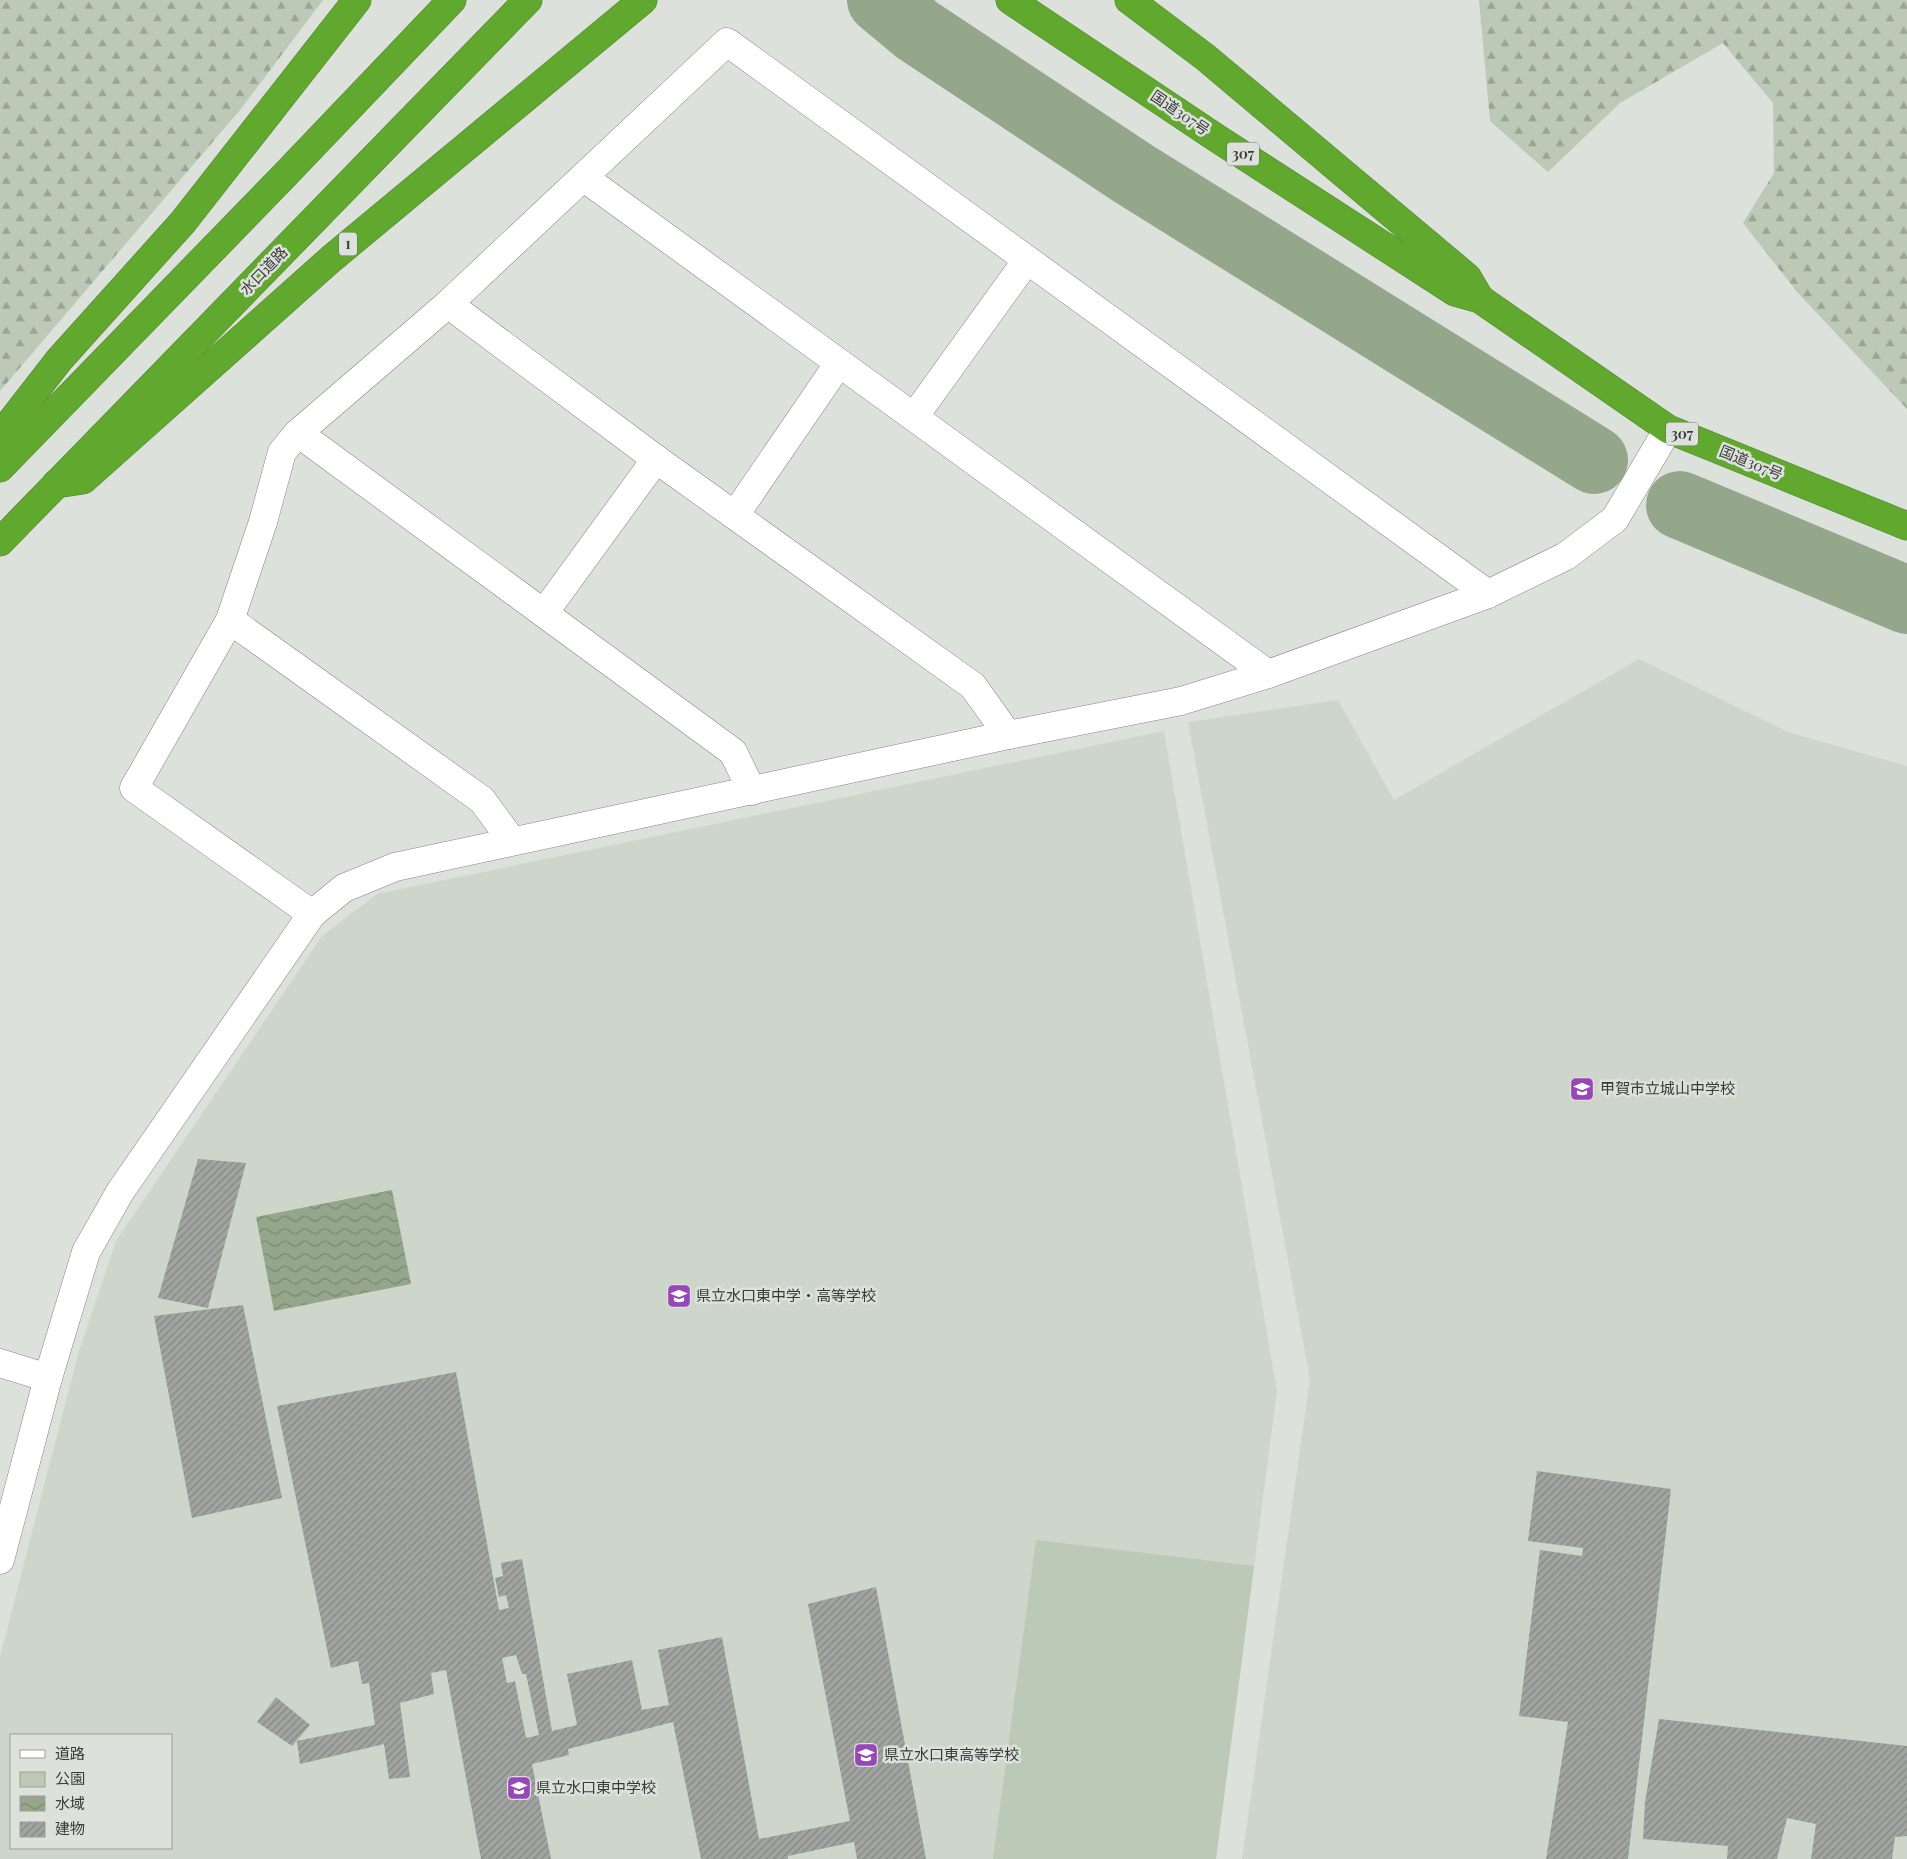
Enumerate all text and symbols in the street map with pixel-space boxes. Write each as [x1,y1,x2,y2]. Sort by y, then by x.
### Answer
street label: 国道307号 [1147,85,1214,139]
road number: 307 [1227,142,1259,166]
road number: 1 [339,232,357,255]
street label: 水口道路 [235,242,291,299]
road number: 307 [1666,422,1698,446]
street label: 国道307号 [1717,440,1786,484]
school or university icon: 甲賀市立城山中学校 [1569,1076,1595,1102]
place label: 甲賀市立城山中学校 [1600,1078,1735,1098]
school or university icon: 県立水口東中学・高等学校 [666,1283,692,1309]
place label: 県立水口東中学・高等学校 [696,1285,876,1305]
legend [10,1734,172,1849]
school or university icon: 県立水口東高等学校 [853,1742,879,1768]
text: 道路 [55,1743,85,1763]
place label: 県立水口東高等学校 [884,1744,1019,1764]
text: 公園 [55,1768,85,1788]
school or university icon: 県立水口東中学校 [506,1775,532,1801]
place label: 県立水口東中学校 [536,1777,656,1797]
text: 水域 [55,1793,85,1813]
text: 建物 [55,1818,85,1838]

